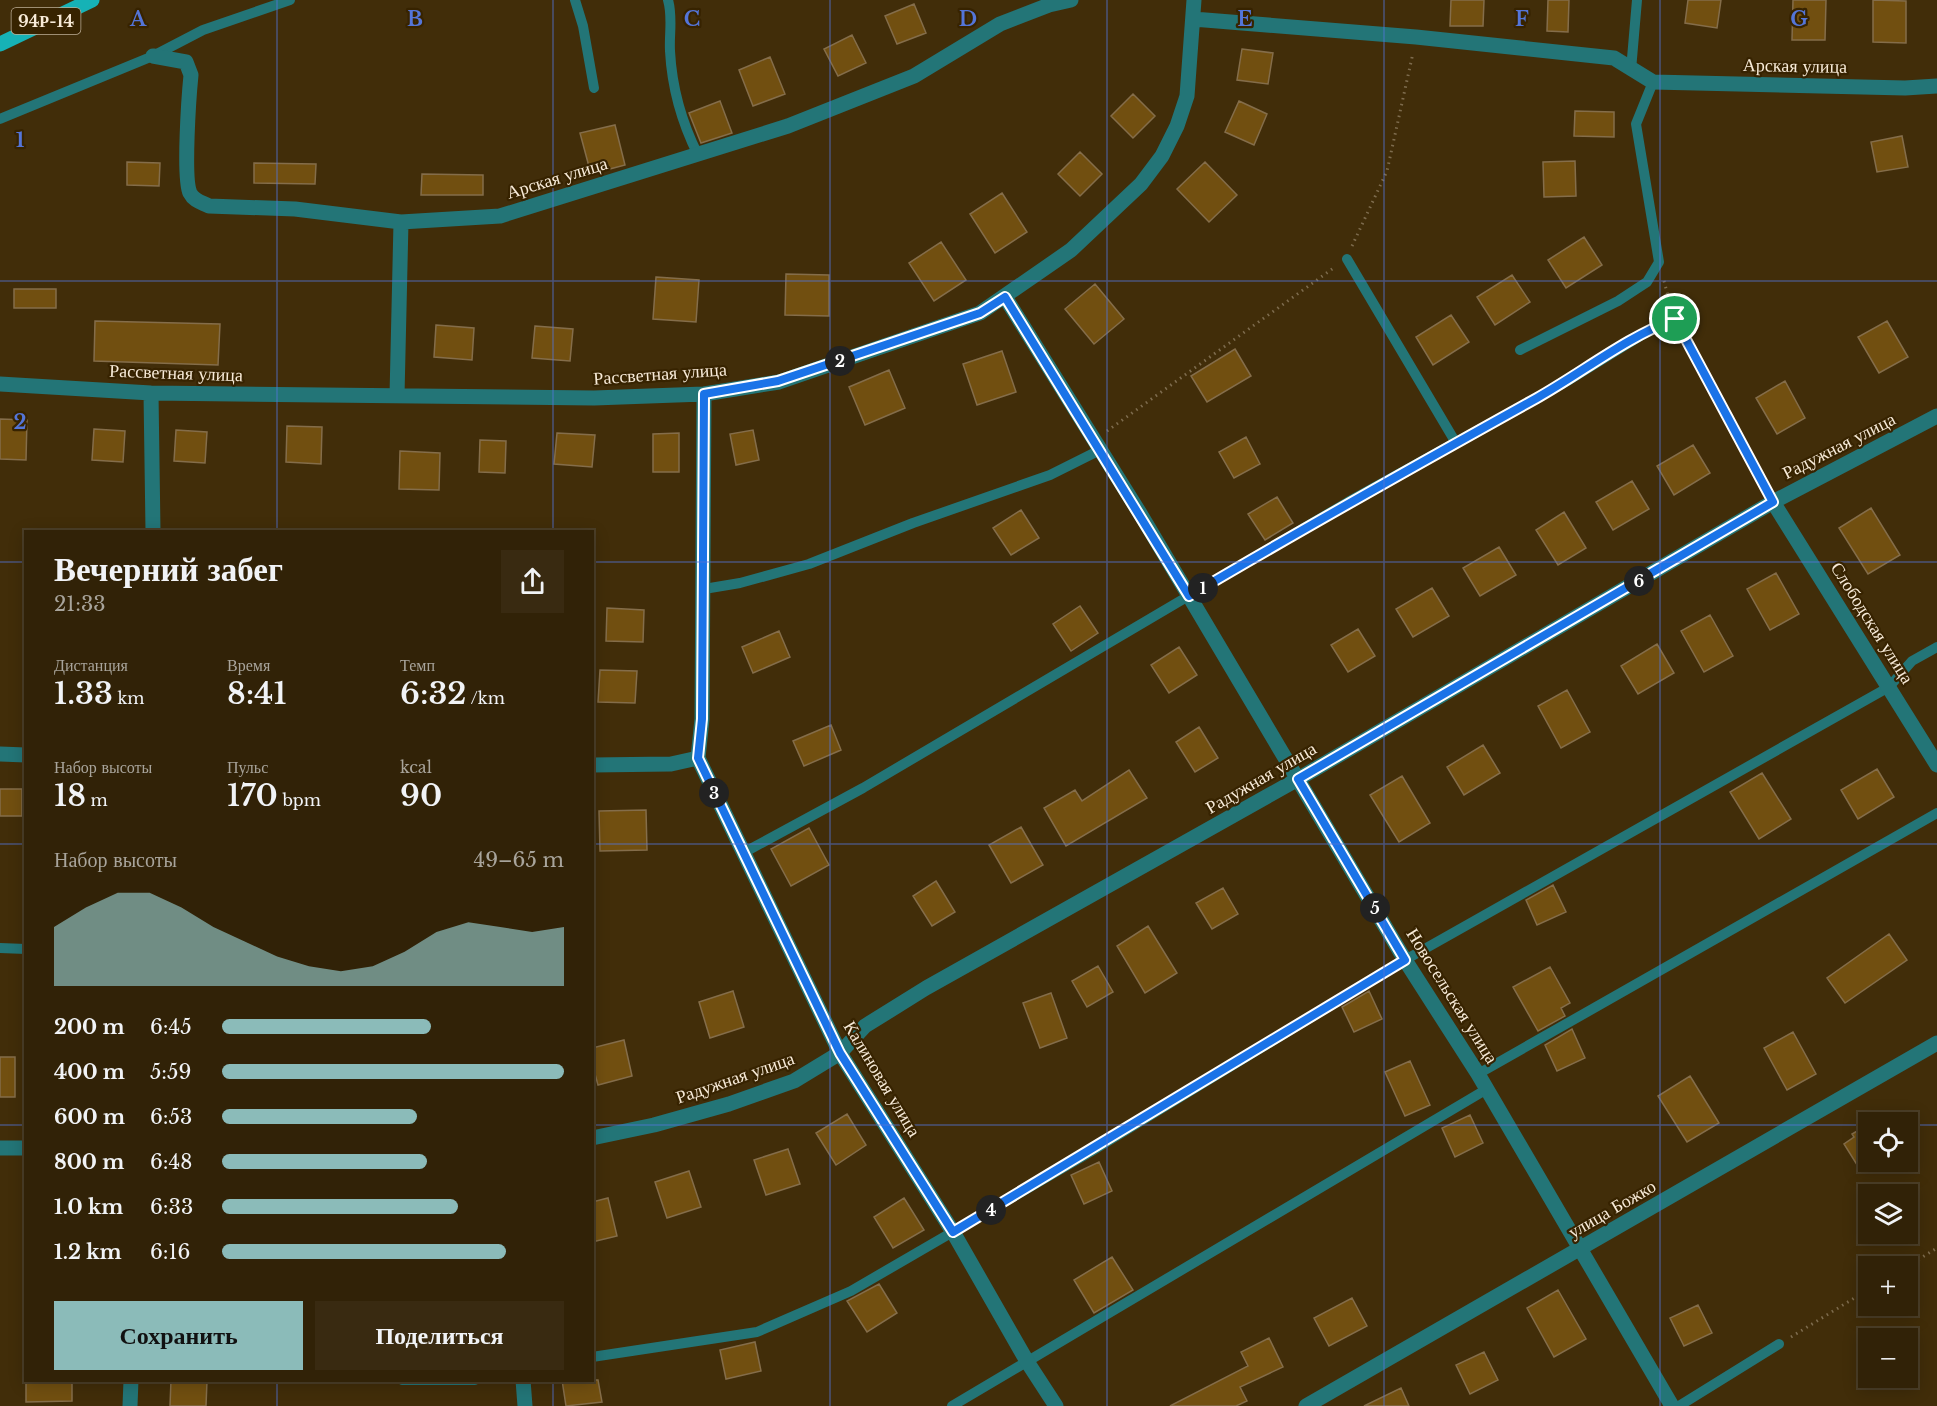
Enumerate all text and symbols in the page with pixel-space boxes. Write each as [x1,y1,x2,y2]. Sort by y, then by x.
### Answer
text: A [129,7,147,31]
text: B [407,7,423,31]
text: C [684,7,700,31]
text: D [959,7,977,31]
text: E [1237,7,1253,31]
text: F [1515,7,1529,31]
text: G [1790,7,1808,31]
road number: 94Р-14 [12,8,80,34]
street label: Арская улица [1743,54,1847,78]
text: 1 [16,128,25,152]
street label: Арская улица [504,152,610,204]
pin [1649,293,1700,344]
icon: arrive [1658,302,1691,335]
pin: 2 [825,346,855,376]
text: 2 [835,351,845,371]
street label: Рассветная улица [593,358,727,390]
street label: Рассветная улица [109,360,243,386]
street label: Радужная улица [1779,408,1899,484]
text: 2 [13,410,27,434]
text: Вечерний забег [54,549,283,590]
button: share [501,550,564,613]
street label: Слободская улица [1826,558,1918,688]
pin: 6 [1624,566,1654,596]
text: 6 [1634,571,1644,591]
pin: 1 [1188,573,1218,603]
text: 1 [1200,578,1206,598]
text: 21:33 [54,592,106,616]
text: Дистанция [54,655,128,675]
text: Время [227,655,270,675]
text: Темп [400,655,435,675]
text: 1.33 [54,675,113,712]
text: 8:41 [227,675,287,712]
text: 6:32 [400,675,467,712]
text: km [113,688,144,708]
text: /km [467,688,505,708]
street label: Радужная улица [1202,738,1320,818]
text: Набор высоты [54,757,152,777]
text: Пульс [227,757,268,777]
text: kcal [400,757,432,777]
text: 18 [54,777,86,814]
text: 170 [227,777,278,814]
text: 90 [400,777,442,814]
pin: 3 [699,778,729,808]
text: 3 [709,783,719,803]
text: m [86,790,108,810]
text: bpm [278,790,321,810]
text: Набор высоты [54,848,177,872]
text: 49–65 m [474,848,564,872]
pin: 5 [1360,893,1390,923]
text: 5 [1370,898,1380,918]
street label: Новосельская улица [1401,924,1503,1068]
text: 200 m [54,1015,125,1039]
text: 6:45 [150,1015,192,1039]
street label: Калиновая улица [839,1017,925,1141]
street label: Радужная улица [673,1047,797,1109]
text: 400 m [54,1060,125,1084]
text: 5:59 [150,1060,191,1084]
text: 600 m [54,1105,125,1129]
text: 6:53 [150,1105,192,1129]
map controls [1858,1112,1918,1388]
button: locate [1858,1112,1918,1172]
text: 800 m [54,1150,124,1174]
text: 6:48 [150,1150,192,1174]
street label: улица Божко [1564,1175,1660,1243]
button: layers [1858,1184,1918,1244]
text: 1.0 km [54,1195,123,1219]
text: 6:33 [150,1195,193,1219]
pin: 4 [976,1195,1006,1225]
text: 4 [986,1200,996,1220]
text: 1.2 km [54,1240,122,1264]
text: 6:16 [150,1240,190,1264]
button: + [1858,1256,1918,1316]
button: Сохранить [54,1301,303,1370]
button: Поделиться [315,1301,564,1370]
button: − [1858,1328,1918,1388]

